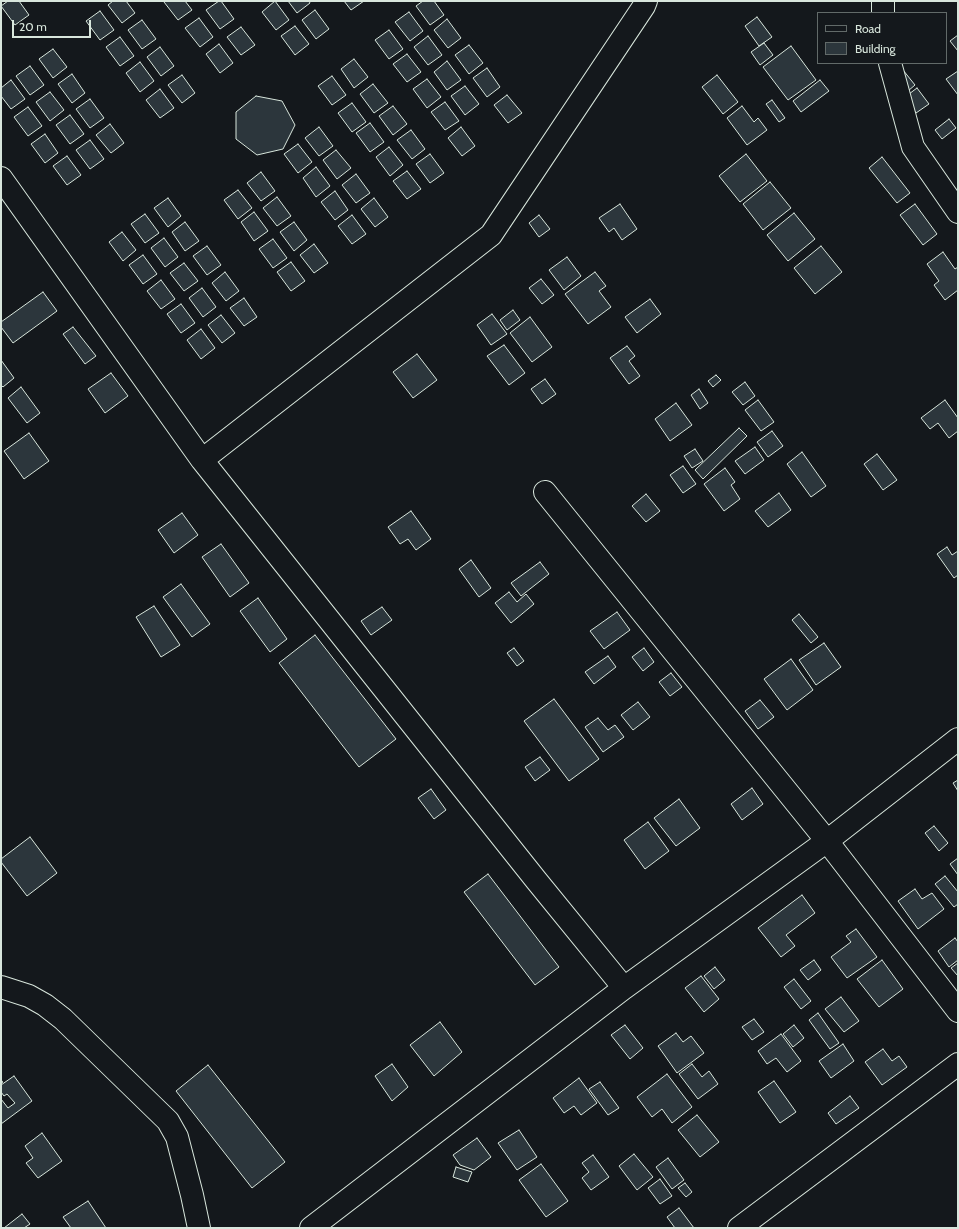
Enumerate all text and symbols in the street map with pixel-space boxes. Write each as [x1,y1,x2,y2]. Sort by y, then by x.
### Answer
scale bar [14,12,93,38]
legend [817,12,947,64]
text: 20 m [19,19,47,34]
text: Road [855,21,881,36]
text: Building [855,41,896,56]

